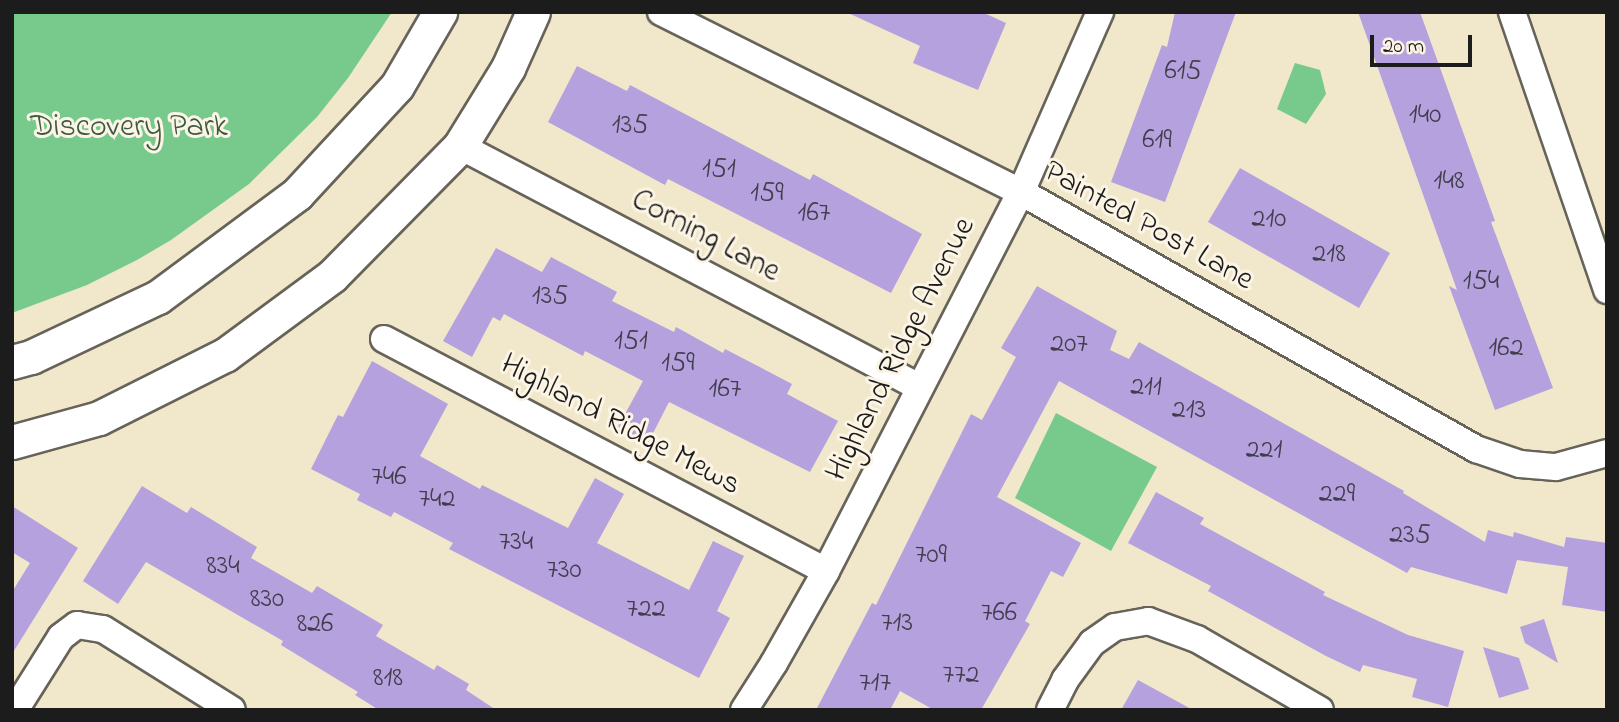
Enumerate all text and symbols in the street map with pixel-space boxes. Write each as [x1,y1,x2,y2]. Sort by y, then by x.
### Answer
scale bar [1374,21,1476,65]
text: 20 m [1383,32,1424,62]
house number: 615 [1164,55,1202,89]
house number: 140 [1409,99,1441,133]
park label: Discovery Park [30,109,228,147]
house number: 135 [612,109,648,143]
house number: 619 [1142,124,1172,158]
house number: 151 [702,153,736,187]
street label: Painted Post Lane [1036,153,1260,301]
house number: 148 [1434,165,1464,199]
house number: 159 [750,177,784,211]
street label: Corning Lane [624,182,786,292]
house number: 167 [798,197,830,231]
house number: 210 [1252,203,1286,237]
street label: Highland Ridge Avenue [819,212,985,488]
house number: 218 [1312,238,1346,272]
house number: 154 [1463,265,1499,299]
house number: 135 [532,280,568,314]
house number: 151 [614,325,648,359]
house number: 207 [1050,328,1088,362]
house number: 162 [1488,332,1524,366]
street label: Highland Ridge Mews [493,347,747,505]
house number: 159 [661,347,695,381]
house number: 211 [1130,371,1162,405]
house number: 167 [709,373,741,407]
house number: 213 [1172,394,1206,428]
house number: 221 [1246,434,1282,468]
house number: 746 [371,461,407,495]
house number: 229 [1319,478,1355,512]
house number: 742 [419,483,455,517]
house number: 235 [1389,519,1431,553]
house number: 734 [499,526,533,560]
house number: 709 [915,539,947,573]
house number: 834 [206,550,240,584]
house number: 730 [546,554,582,588]
house number: 830 [250,583,284,617]
house number: 722 [626,593,666,627]
house number: 766 [981,597,1017,631]
house number: 713 [881,607,913,641]
house number: 826 [297,608,333,642]
house number: 772 [943,659,979,693]
house number: 818 [373,662,403,696]
house number: 717 [859,667,891,701]

